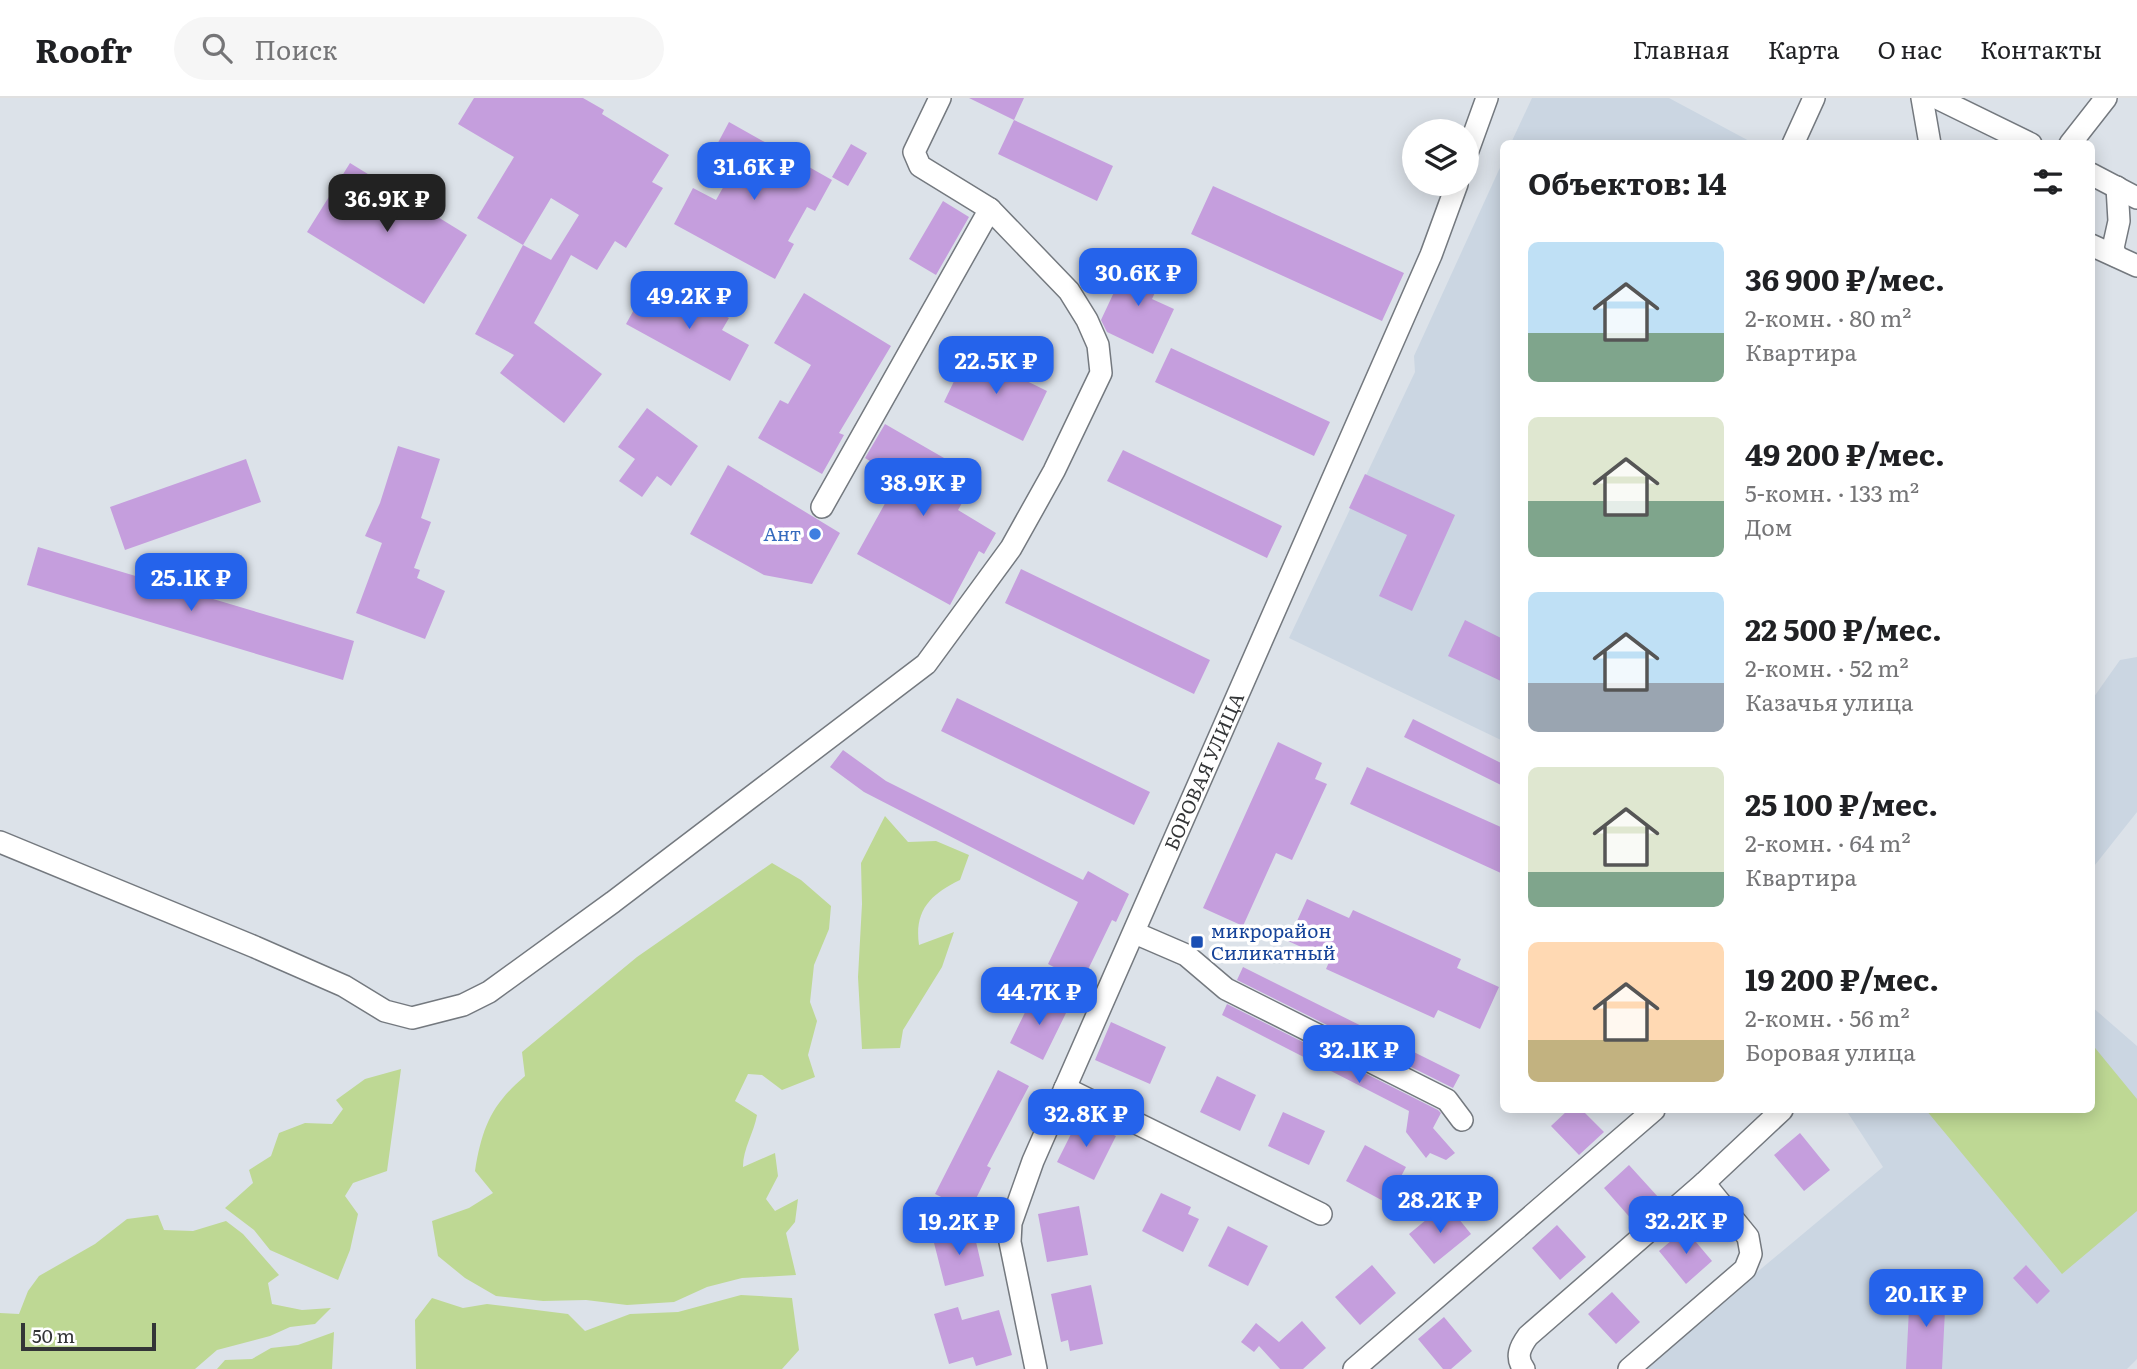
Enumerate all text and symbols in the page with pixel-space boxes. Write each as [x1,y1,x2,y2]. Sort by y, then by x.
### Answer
search box [174,17,664,80]
text: Roofr [35,24,132,73]
icon: search [198,29,236,67]
text: Поиск [254,29,337,68]
text: Главная [1632,31,1730,66]
text: Карта [1768,31,1840,66]
text: О нас [1878,31,1942,66]
text: Контакты [1980,31,2102,66]
map controls [1402,119,1479,196]
button: layers [1402,119,1479,196]
pin: 31.6K ₽ [689,142,819,202]
text: 31.6K ₽ [713,148,795,182]
text: Объектов: 14 [1528,160,1727,204]
icon: filters [2029,163,2067,201]
pin: 36.9K ₽ [322,174,452,234]
text: 36.9K ₽ [344,180,430,214]
pin: 30.6K ₽ [1073,248,1203,308]
text: 30.6K ₽ [1095,254,1181,288]
text: 36 900 ₽/мес. [1745,256,1945,300]
icon: home [1584,270,1668,354]
pin: 49.2K ₽ [624,272,754,331]
text: 49.2K ₽ [647,277,731,311]
text: 2-комн. · 80 m² [1745,300,1911,334]
text: Квартира [1745,334,1857,368]
pin: 22.5K ₽ [931,336,1061,396]
text: 22.5K ₽ [955,342,1037,376]
text: 49 200 ₽/мес. [1745,431,1945,475]
icon: home [1584,445,1668,529]
pin: 38.9K ₽ [858,458,988,518]
text: 38.9K ₽ [880,464,966,498]
text: 5-комн. · 133 m² [1745,475,1919,509]
text: Дом [1745,509,1792,543]
place label: Ант [763,519,801,547]
marker: Ант [807,526,823,542]
pin: 25.1K ₽ [126,554,256,613]
text: 25.1K ₽ [151,559,231,593]
text: 22 500 ₽/мес. [1745,606,1942,650]
icon: home [1584,620,1668,704]
text: 2-комн. · 52 m² [1745,650,1909,684]
text: Казачья улица [1745,684,1913,718]
street label: БОРОВАЯ УЛИЦА [1156,688,1250,854]
text: 25 100 ₽/мес. [1745,781,1938,825]
icon: home [1584,795,1668,879]
text: 2-комн. · 64 m² [1745,825,1911,859]
text: Квартира [1745,859,1857,893]
place label: микрорайон Силикатный [1211,916,1336,966]
marker: микрорайон Силикатный [1189,934,1205,950]
text: 19 200 ₽/мес. [1745,956,1939,1000]
pin: 44.7K ₽ [974,968,1104,1027]
icon: home [1584,970,1668,1054]
text: 44.7K ₽ [997,973,1081,1007]
text: 2-комн. · 56 m² [1745,1000,1910,1034]
pin: 32.1K ₽ [1294,1026,1424,1085]
text: 32.1K ₽ [1319,1031,1399,1065]
text: Боровая улица [1745,1034,1916,1068]
pin: 32.8K ₽ [1021,1090,1151,1149]
text: 32.8K ₽ [1044,1095,1128,1129]
pin: 28.2K ₽ [1375,1176,1505,1235]
text: 28.2K ₽ [1398,1181,1482,1215]
pin: 32.2K ₽ [1621,1196,1751,1256]
pin: 19.2K ₽ [894,1198,1024,1257]
text: 32.2K ₽ [1645,1202,1727,1236]
text: 19.2K ₽ [919,1203,999,1237]
pin: 20.1K ₽ [1861,1270,1991,1329]
text: 20.1K ₽ [1885,1275,1967,1309]
scale bar [21,1320,156,1352]
text: 50 m [32,1321,75,1349]

